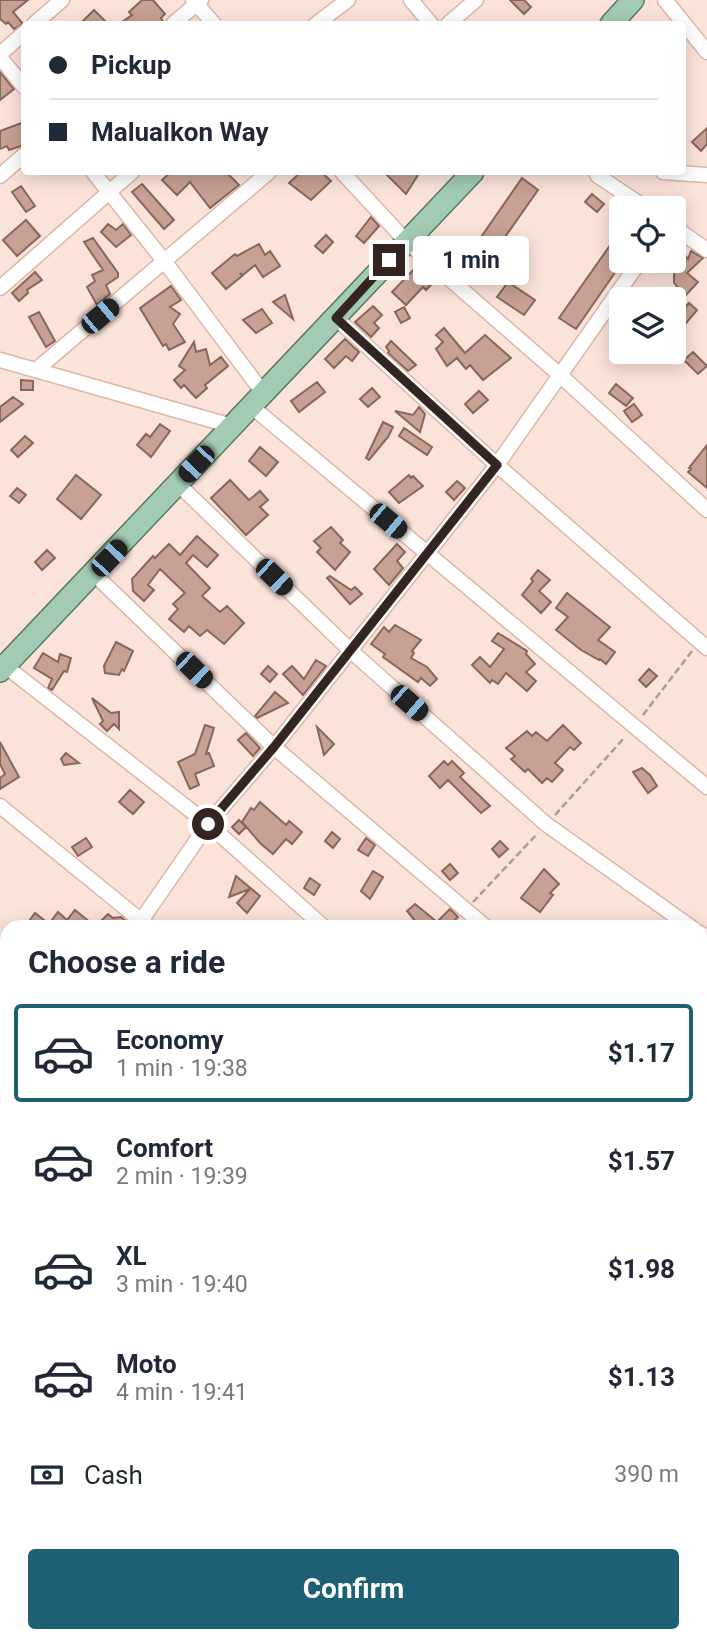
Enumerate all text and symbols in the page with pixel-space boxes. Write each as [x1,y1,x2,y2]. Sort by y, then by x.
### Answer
text: Pickup [91,50,171,80]
text: Malualkon Way [91,117,269,147]
map controls [609,196,686,364]
button: locate [609,196,686,273]
callout: 1 min [414,236,529,284]
route end [373,244,405,276]
text: 1 min [442,247,500,274]
button: layers [609,287,686,364]
car [78,294,123,338]
car [174,441,219,487]
car [366,499,411,543]
car [87,535,132,581]
car [252,555,297,599]
car [172,648,217,692]
car [387,681,432,725]
route start [192,808,224,840]
text: Choose a ride [28,943,225,981]
icon: car [32,1022,95,1085]
text: Economy [116,1025,223,1055]
text: $1.17 [608,1038,675,1068]
text: 1 min · 19:38 [116,1055,248,1082]
icon: car [32,1130,95,1193]
text: Comfort [116,1133,213,1163]
text: $1.57 [608,1146,675,1176]
text: 2 min · 19:39 [116,1163,248,1190]
icon: car [32,1238,95,1301]
text: XL [116,1241,147,1271]
text: $1.98 [608,1254,675,1284]
text: 3 min · 19:40 [116,1271,248,1298]
icon: car [32,1346,95,1409]
text: Moto [116,1349,177,1379]
text: $1.13 [608,1362,675,1392]
text: 4 min · 19:41 [116,1379,248,1406]
icon: cash [28,1456,66,1494]
text: Cash [84,1460,143,1490]
text: 390 m [614,1461,679,1488]
button: Confirm [28,1549,679,1629]

